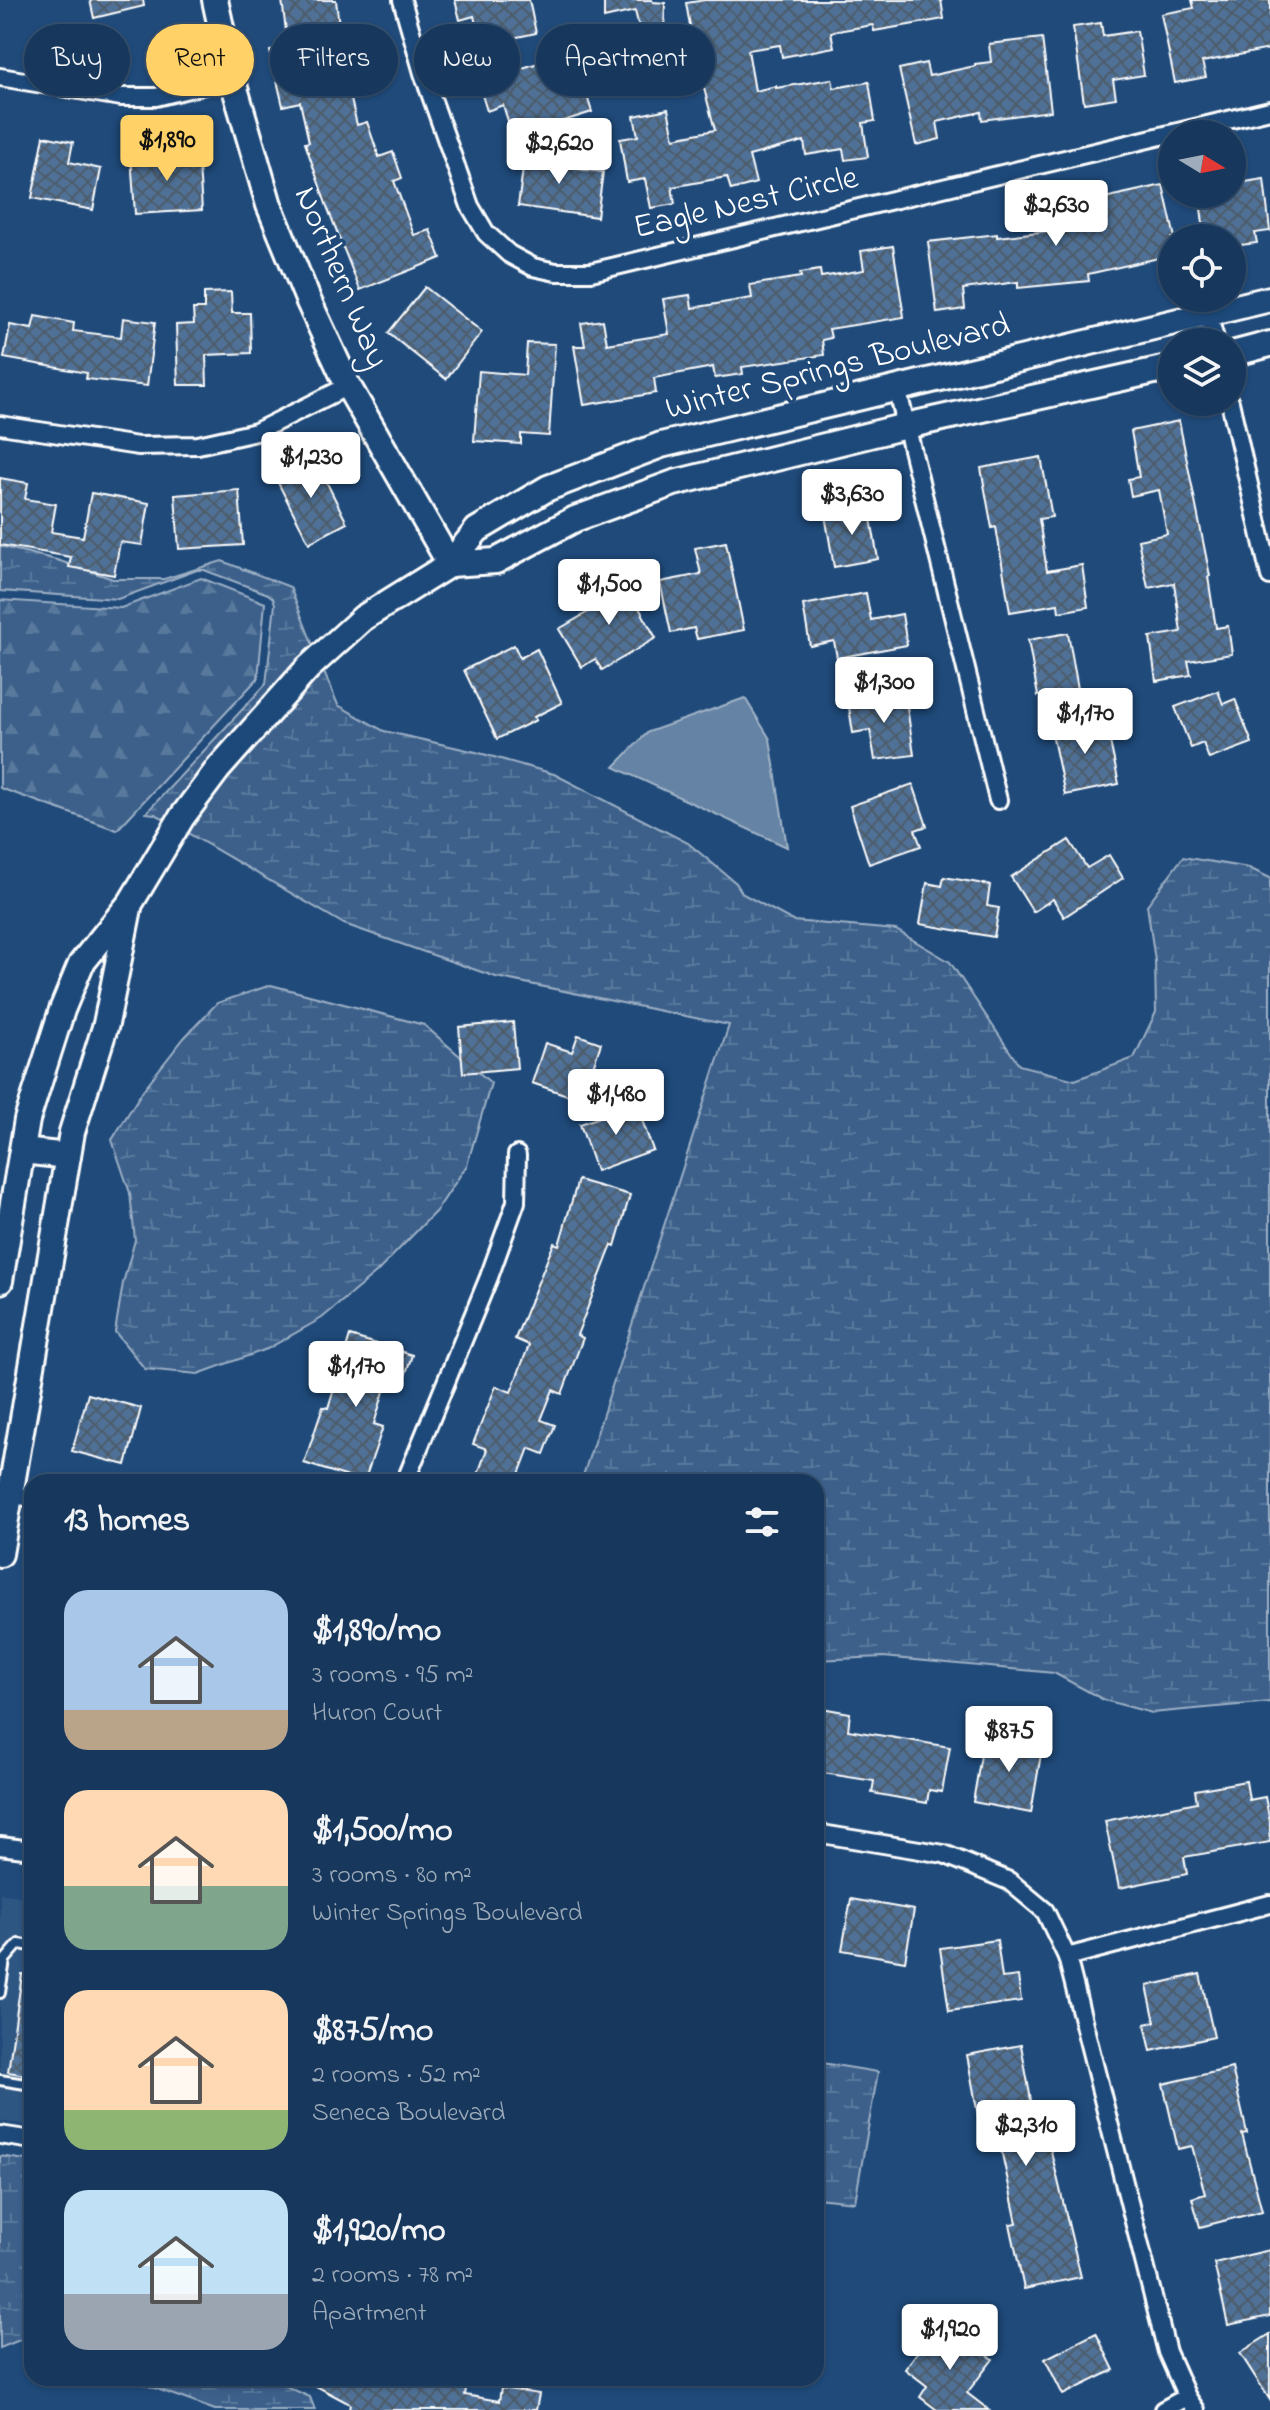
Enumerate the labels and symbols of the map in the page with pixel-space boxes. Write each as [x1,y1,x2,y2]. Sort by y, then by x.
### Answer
pin: $1,890 [102,115,232,183]
pin: $2,620 [494,118,624,186]
north arrow [1158,120,1246,208]
street label: Eagle Nest Circle [629,154,864,254]
street label: Northern Way [279,179,401,377]
pin: $2,630 [991,180,1121,248]
street label: Winter Springs Boulevard [660,301,1016,435]
pin: $1,230 [246,432,376,500]
pin: $3,630 [787,469,917,537]
pin: $1,500 [544,559,674,627]
pin: $1,300 [819,657,949,725]
pin: $1,170 [1020,688,1150,756]
pin: $1,480 [551,1069,681,1137]
pin: $1,170 [291,1341,421,1409]
pin: $875 [962,1706,1056,1774]
pin: $2,310 [961,2100,1091,2168]
pin: $1,920 [885,2304,1015,2372]

